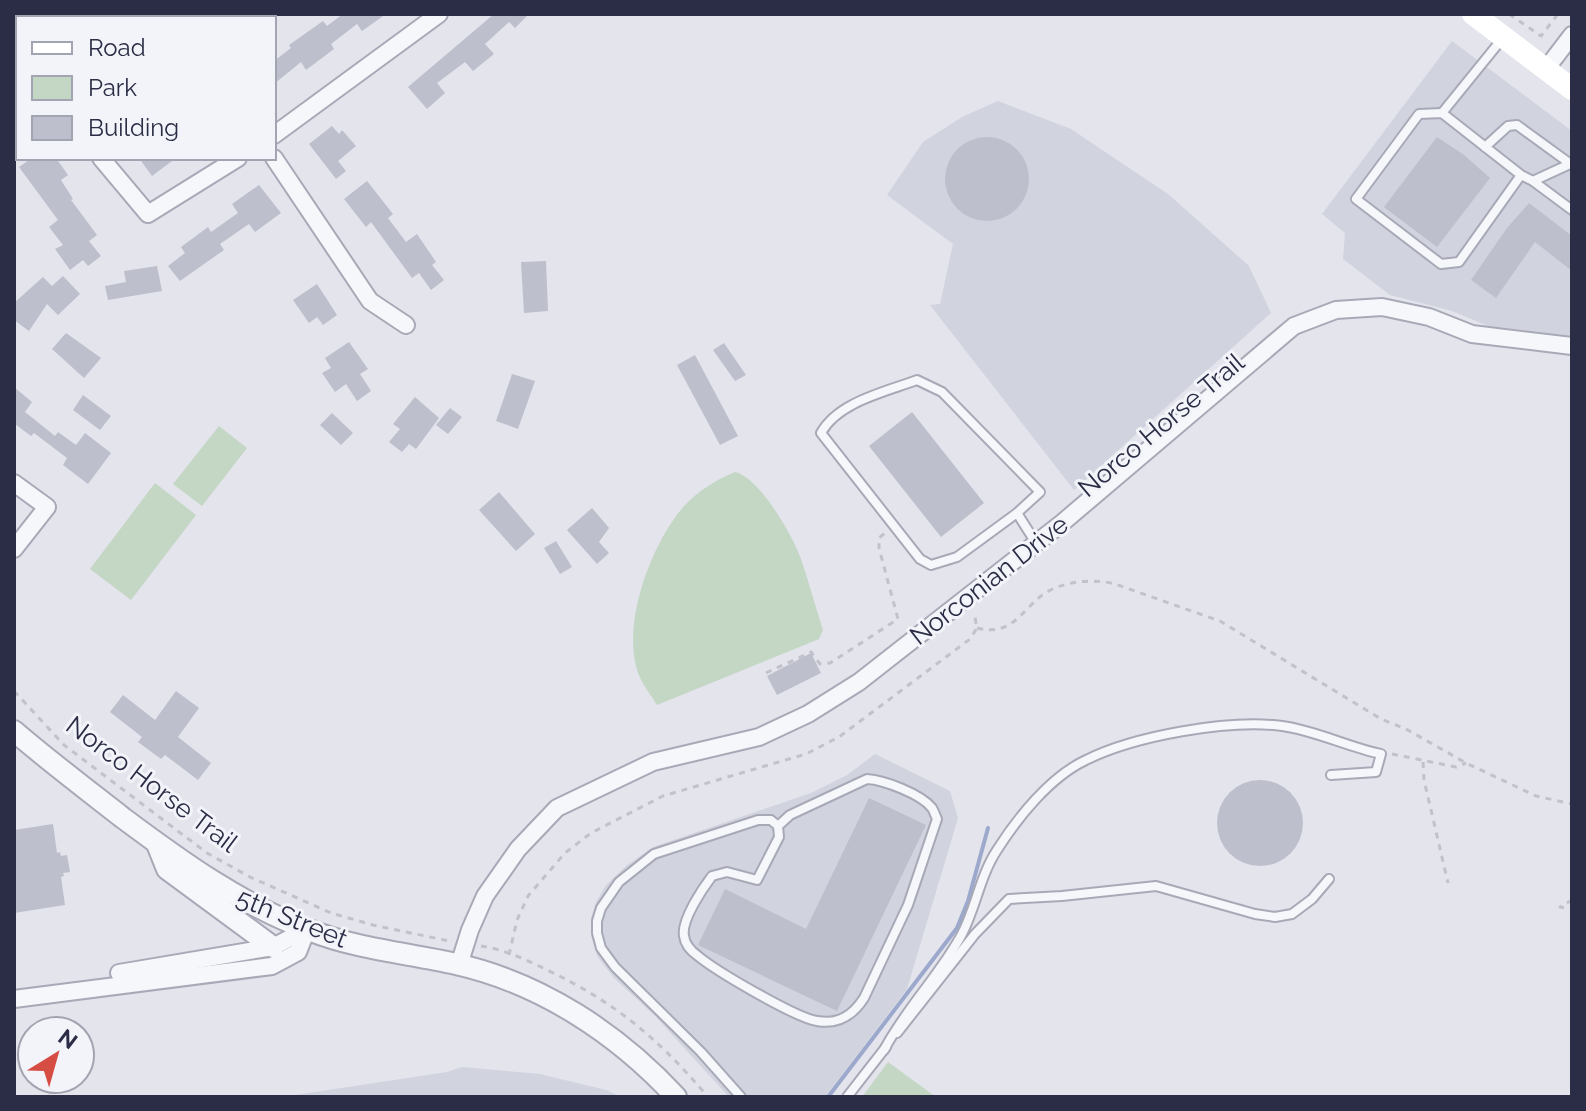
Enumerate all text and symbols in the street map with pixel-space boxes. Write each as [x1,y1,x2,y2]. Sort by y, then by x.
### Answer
legend [16,16,276,160]
text: Road [88,33,146,62]
text: Park [88,73,137,102]
text: Building [88,113,179,142]
street label: Norco Horse Trail [1072,346,1251,503]
street label: Norconian Drive [904,509,1074,651]
street label: Norco Horse Trail [60,710,244,859]
street label: 5th Street [232,882,352,954]
north arrow [16,1015,96,1095]
text: N [54,1024,83,1054]

